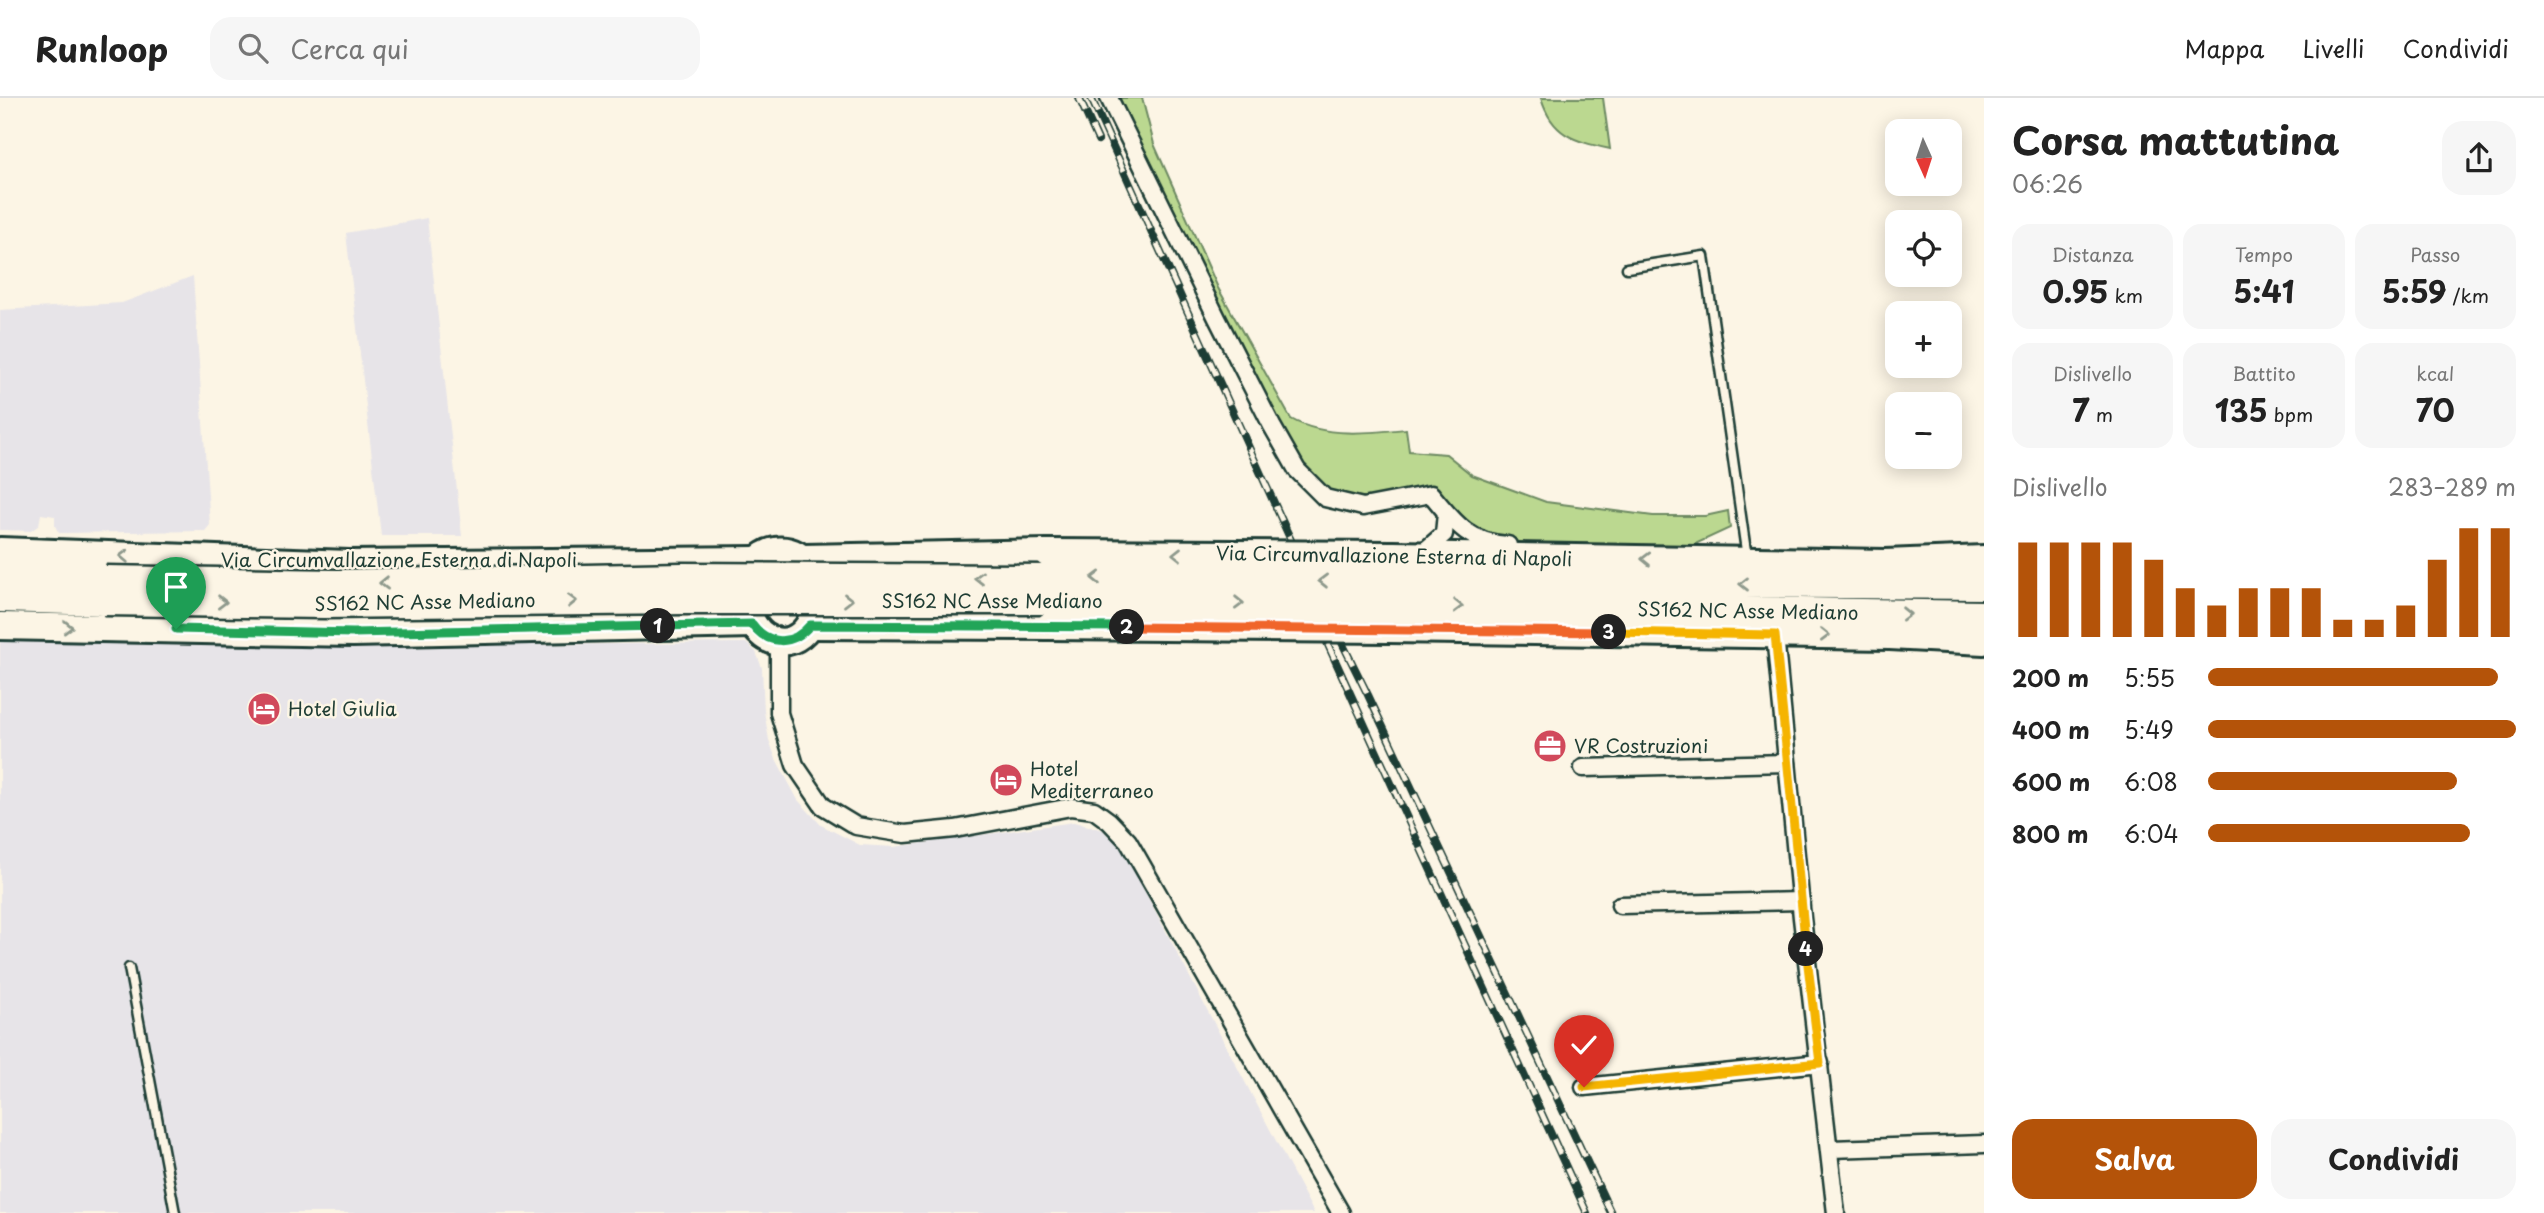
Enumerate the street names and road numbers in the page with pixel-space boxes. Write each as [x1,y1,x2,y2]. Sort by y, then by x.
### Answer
street label: Via Circumvallazione Esterna di Napoli [1216,538,1573,572]
street label: Via Circumvallazione Esterna di Napoli [221,545,577,573]
street label: SS162 NC Asse Mediano [314,585,536,617]
street label: SS162 NC Asse Mediano [881,586,1103,614]
street label: SS162 NC Asse Mediano [1637,594,1859,626]

